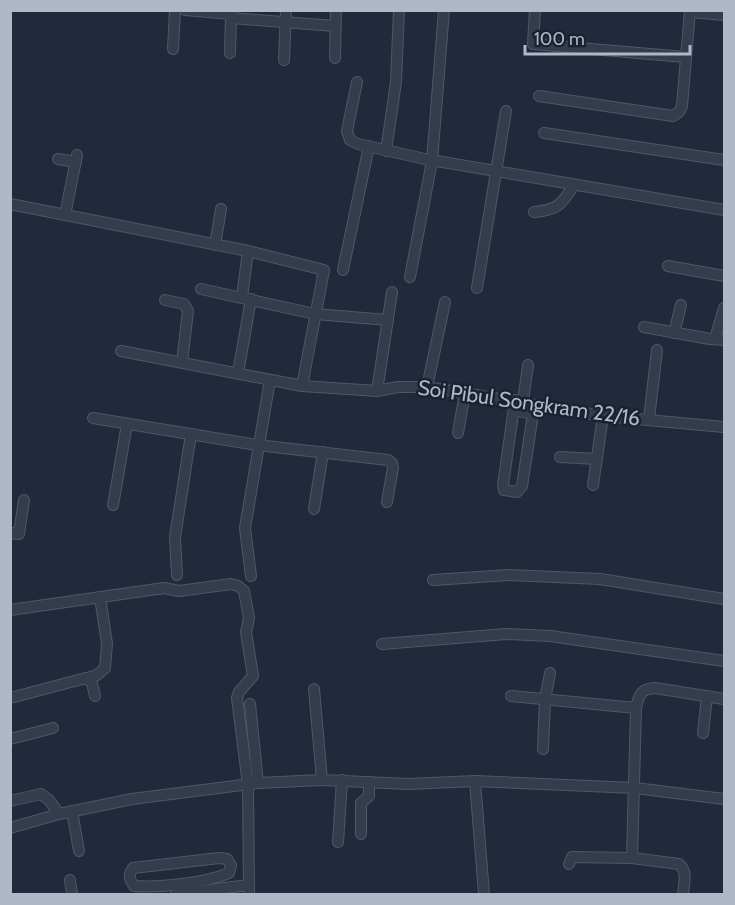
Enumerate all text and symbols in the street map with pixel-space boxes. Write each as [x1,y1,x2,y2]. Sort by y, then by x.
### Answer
scale bar [525,18,690,56]
text: 100 m [534,28,585,50]
street label: Soi Pibul Songkram 22/16 [416,375,642,431]

